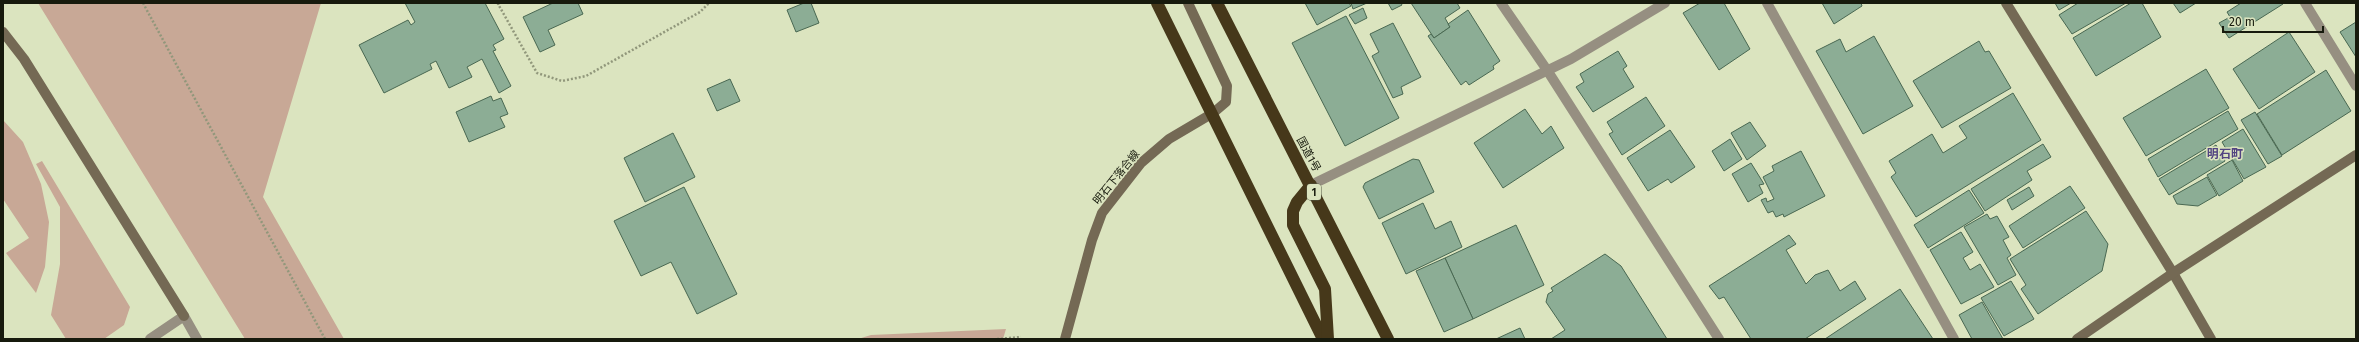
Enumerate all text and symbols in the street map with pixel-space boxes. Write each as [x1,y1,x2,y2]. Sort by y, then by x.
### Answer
scale bar [2223,8,2323,34]
text: 20 m [2229,15,2255,29]
street label: 国道1号 [1294,135,1323,174]
district label: 明石町 [2207,147,2243,161]
street label: 明石下落合線 [1091,148,1142,207]
road number: 1 [1307,184,1321,200]

